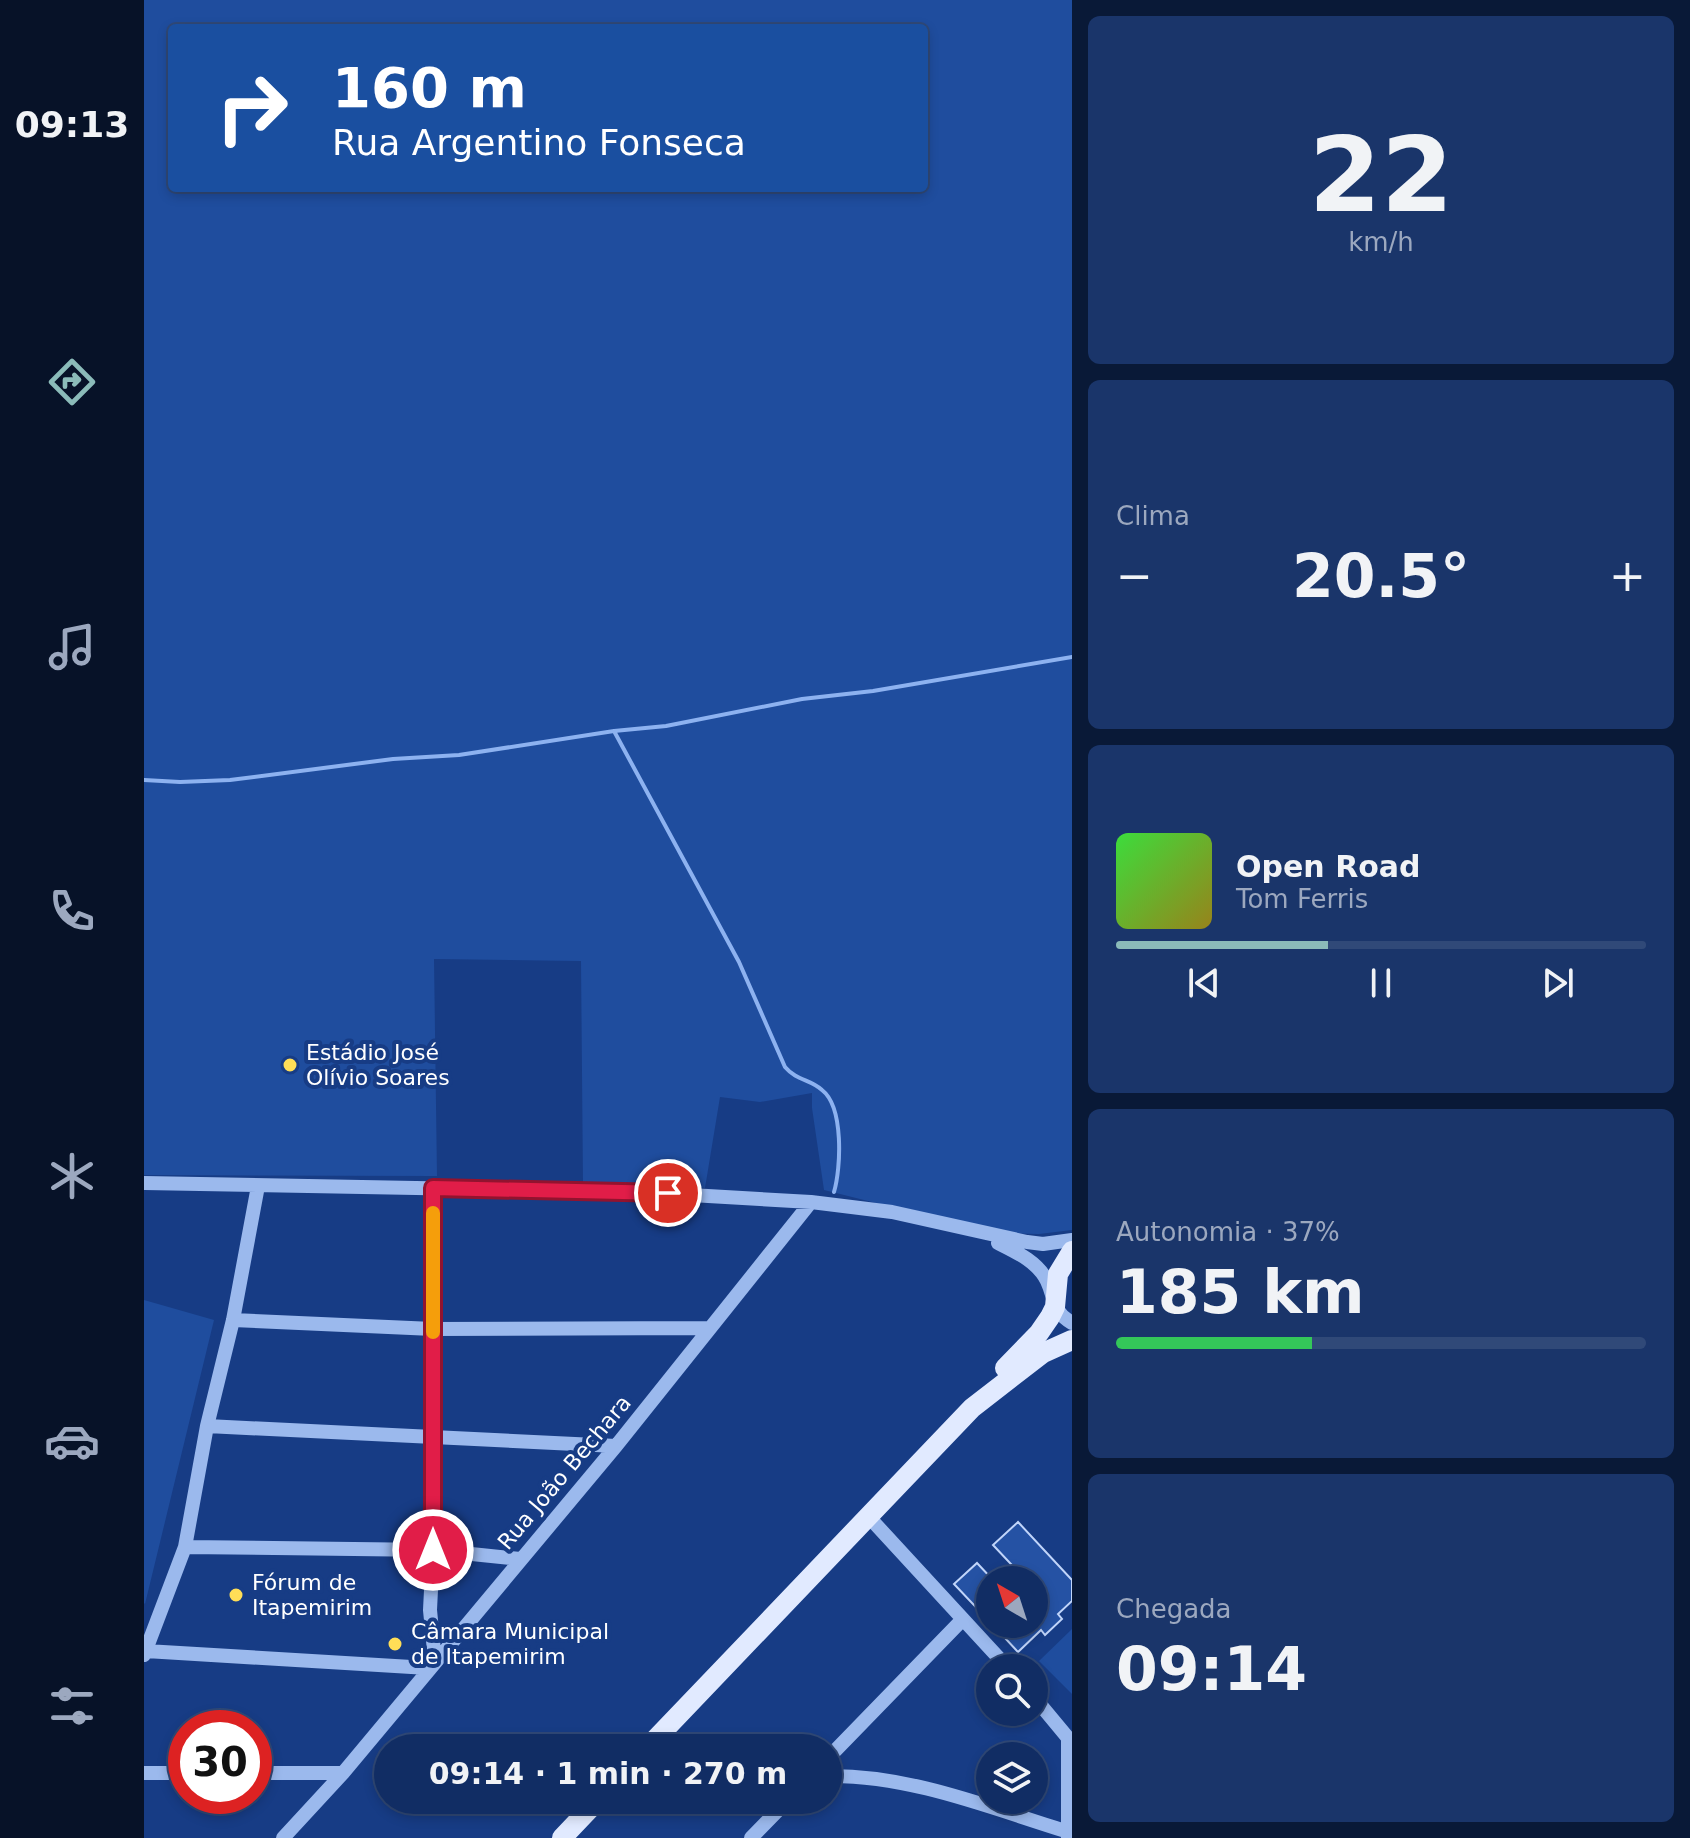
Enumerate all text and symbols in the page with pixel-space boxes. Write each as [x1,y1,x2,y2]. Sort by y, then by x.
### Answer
text: 160 m [332,55,527,120]
icon: right [200,56,304,160]
text: 09:13 [15,104,129,145]
text: 22 [1309,114,1453,236]
text: Rua Argentino Fonseca [332,122,746,163]
text: km/h [1348,227,1414,257]
icon: directions [44,354,100,410]
text: Clima [1116,501,1190,531]
text: 20.5° [1292,541,1470,611]
text: − [1116,550,1153,601]
text: + [1609,550,1646,601]
icon: music [44,619,100,675]
text: Open Road [1236,849,1421,884]
icon: phone [44,883,100,939]
text: Tom Ferris [1236,884,1368,914]
icon: previous [1182,961,1226,1005]
icon: pause [1359,961,1403,1005]
icon: next [1536,961,1580,1005]
place label: Estádio José Olívio Soares [306,1040,450,1090]
marker: Estádio José Olívio Soares [281,1056,299,1074]
icon: climate [44,1148,100,1204]
pin [634,1159,702,1227]
icon: arrive [646,1171,690,1215]
text: Autonomia · 37% [1116,1217,1340,1247]
text: 185 km [1116,1257,1365,1327]
street label: Rua João Bechara [493,1390,636,1554]
icon: car [44,1413,100,1469]
position arrow [391,1508,475,1592]
north arrow [976,1566,1048,1638]
map controls [976,1566,1048,1814]
place label: Fórum de Itapemirim [252,1570,372,1620]
marker: Fórum de Itapemirim [227,1586,245,1604]
text: Chegada [1116,1594,1232,1624]
place label: Câmara Municipal de Itapemirim [411,1619,609,1669]
text: 09:14 [1116,1634,1307,1704]
marker: Câmara Municipal de Itapemirim [386,1635,404,1653]
button: search [976,1654,1048,1726]
icon: filters [44,1678,100,1734]
speed limit sign: 30 [168,1710,272,1814]
button: layers [976,1742,1048,1814]
text: 09:14 · 1 min · 270 m [429,1756,787,1791]

